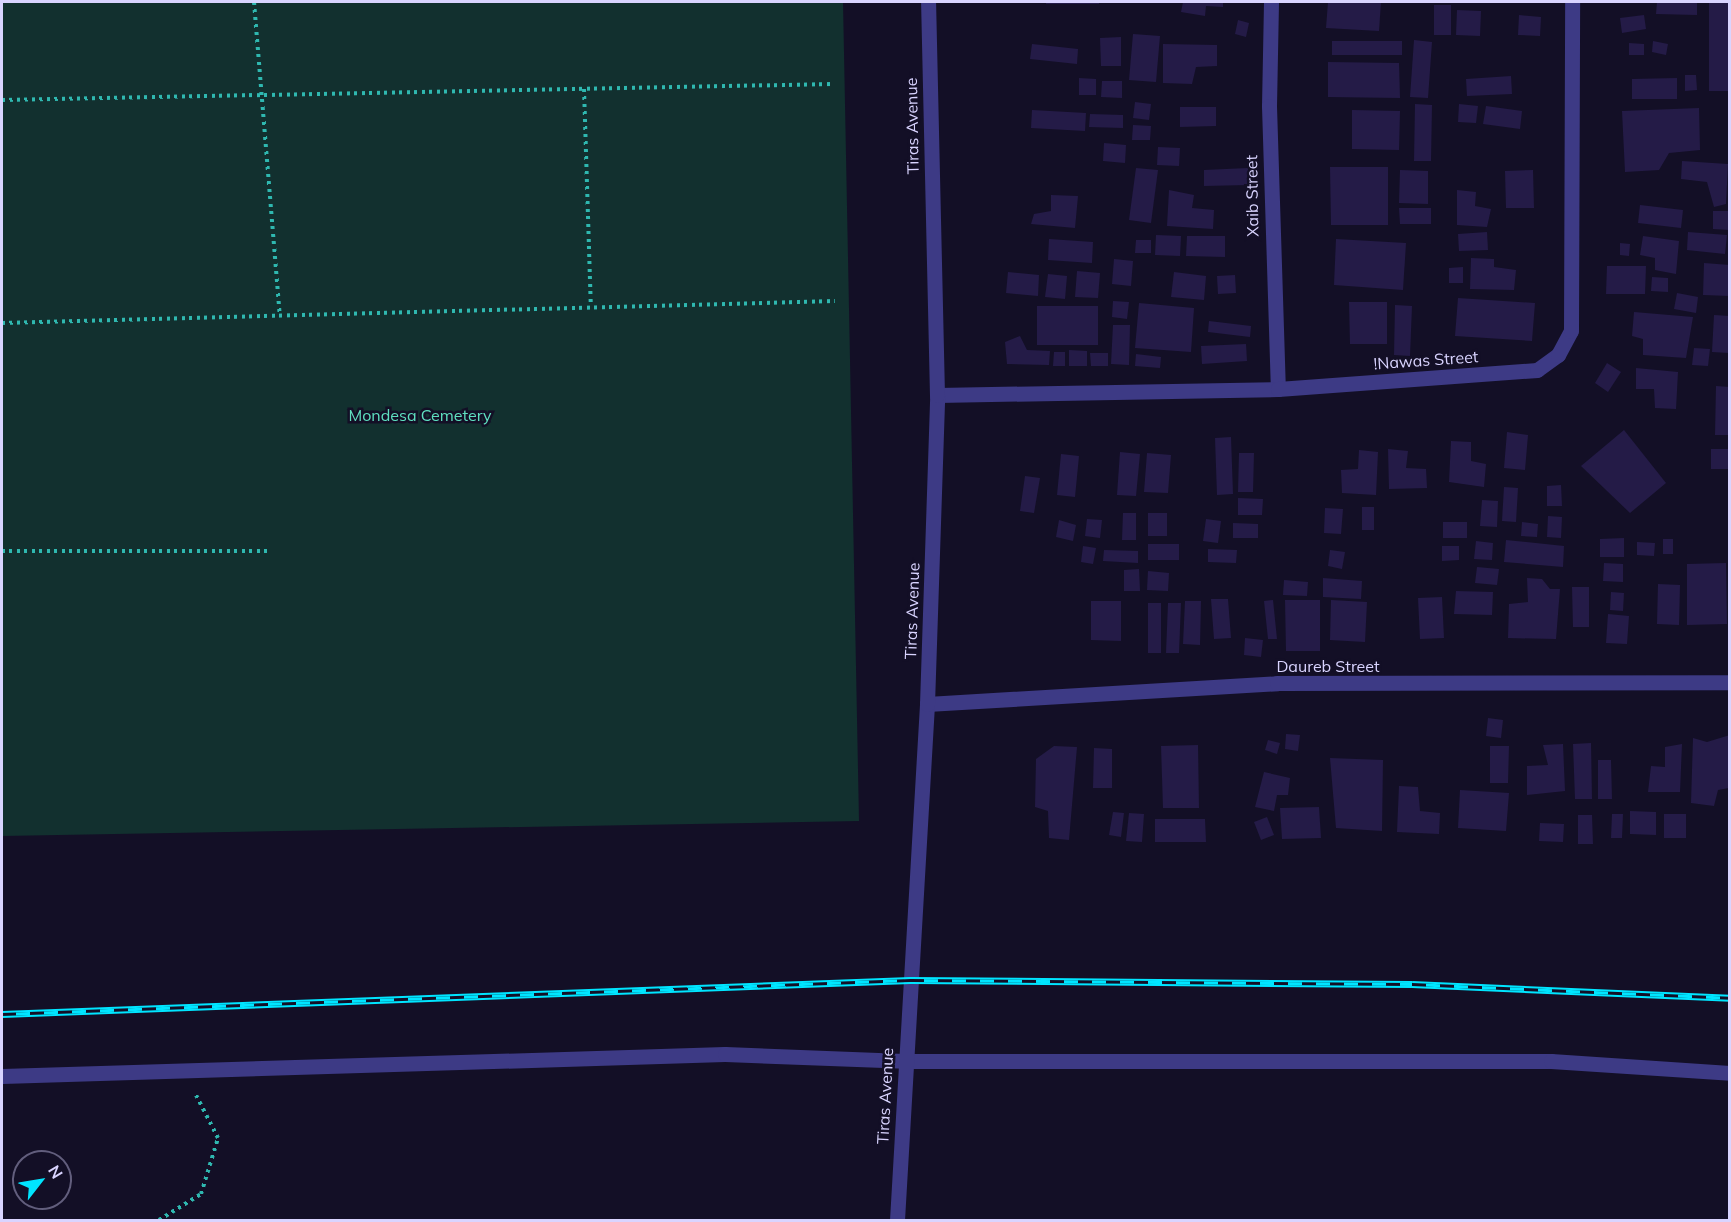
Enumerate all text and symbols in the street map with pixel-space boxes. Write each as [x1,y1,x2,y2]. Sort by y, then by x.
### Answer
street label: Tiras Avenue [902,78,922,174]
street label: Xaib Street [1242,155,1262,237]
street label: !Nawas Street [1373,347,1479,373]
park label: Mondesa Cemetery [348,405,492,425]
street label: Tiras Avenue [901,562,923,660]
street label: Daureb Street [1276,656,1380,676]
street label: Tiras Avenue [873,1047,897,1145]
north arrow [12,1150,72,1210]
text: N [44,1161,67,1182]

